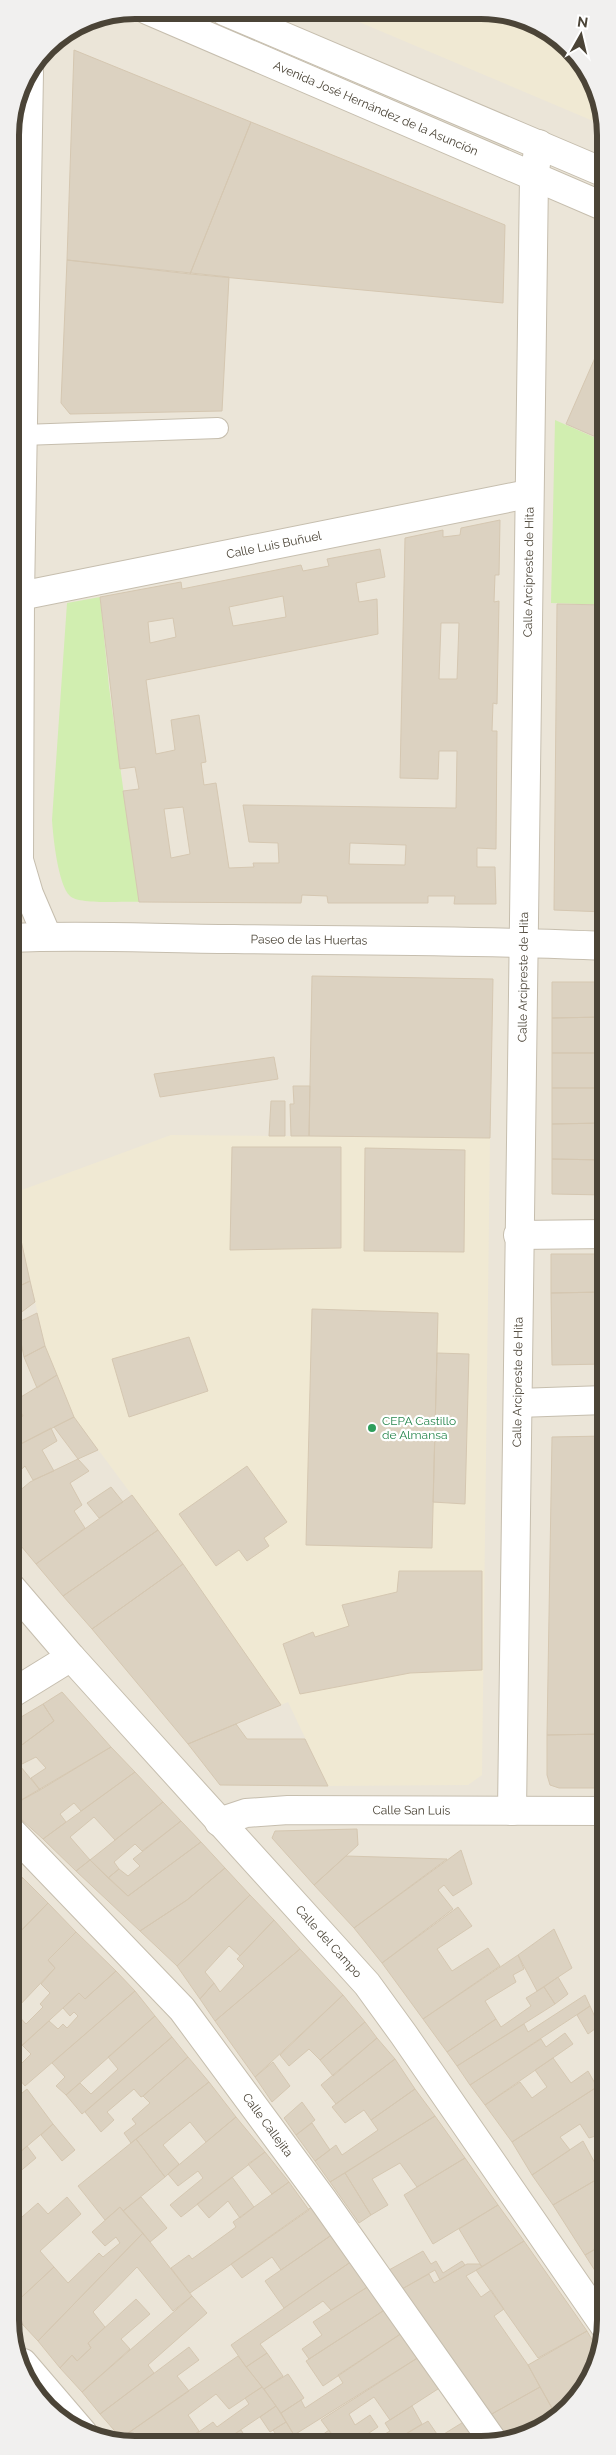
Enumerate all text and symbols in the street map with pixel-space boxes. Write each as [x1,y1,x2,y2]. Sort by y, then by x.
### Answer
north arrow [556,10,606,60]
text: N [576,13,589,31]
street label: Avenida José Hernández de la Asunción [271,58,480,159]
street label: Calle Arcipreste de Hita [521,507,537,637]
street label: Calle Luis Buñuel [225,528,323,561]
street label: Calle Arcipreste de Hita [515,912,531,1042]
street label: Paseo de las Huertas [250,932,368,947]
street label: Calle Arcipreste de Hita [510,1317,526,1447]
place label: CEPA Castillo de Almansa [382,1414,456,1442]
marker: CEPA Castillo de Almansa [366,1422,378,1434]
street label: Calle San Luis [372,1803,451,1818]
street label: Calle del Campo [292,1903,365,1980]
street label: Calle Callejita [240,2090,296,2160]

